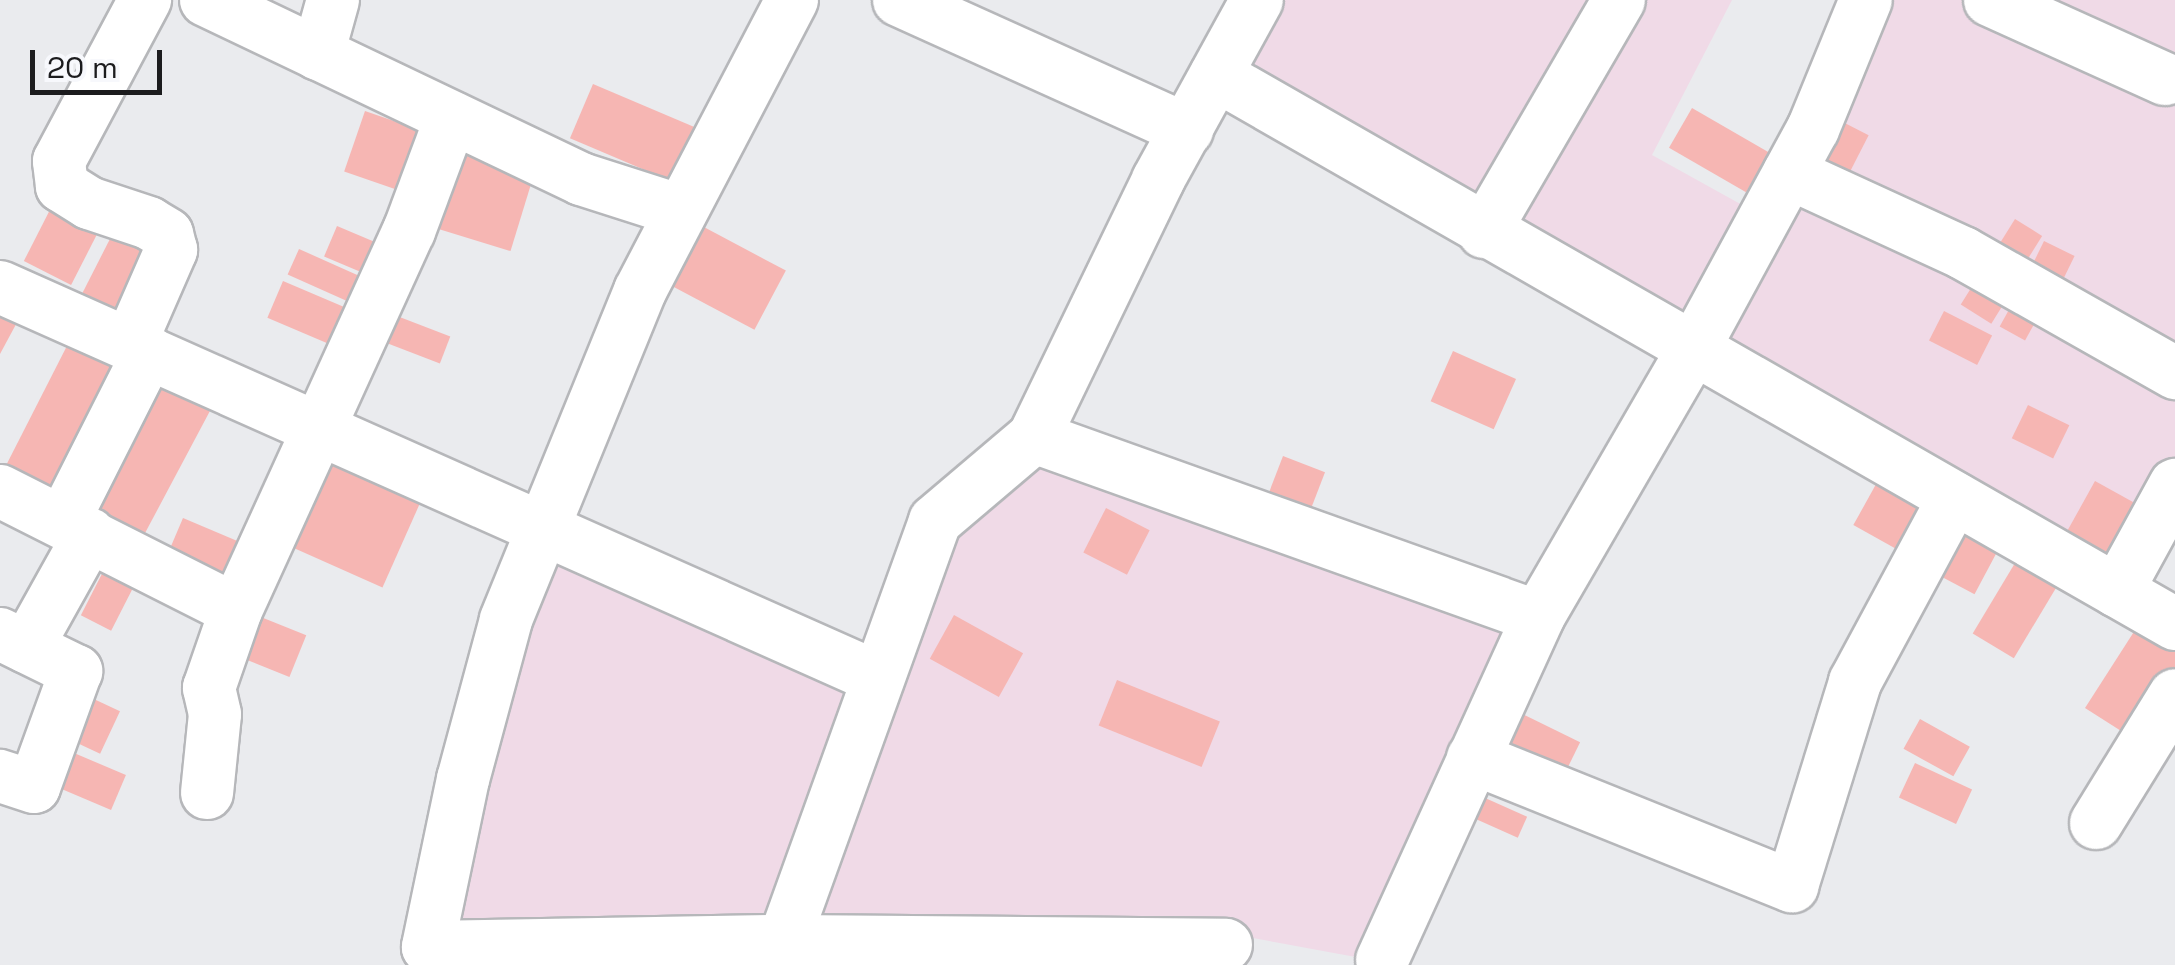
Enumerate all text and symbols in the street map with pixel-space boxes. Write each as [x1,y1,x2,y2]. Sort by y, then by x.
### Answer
scale bar [35,30,168,92]
text: 20 m [47,48,118,87]

